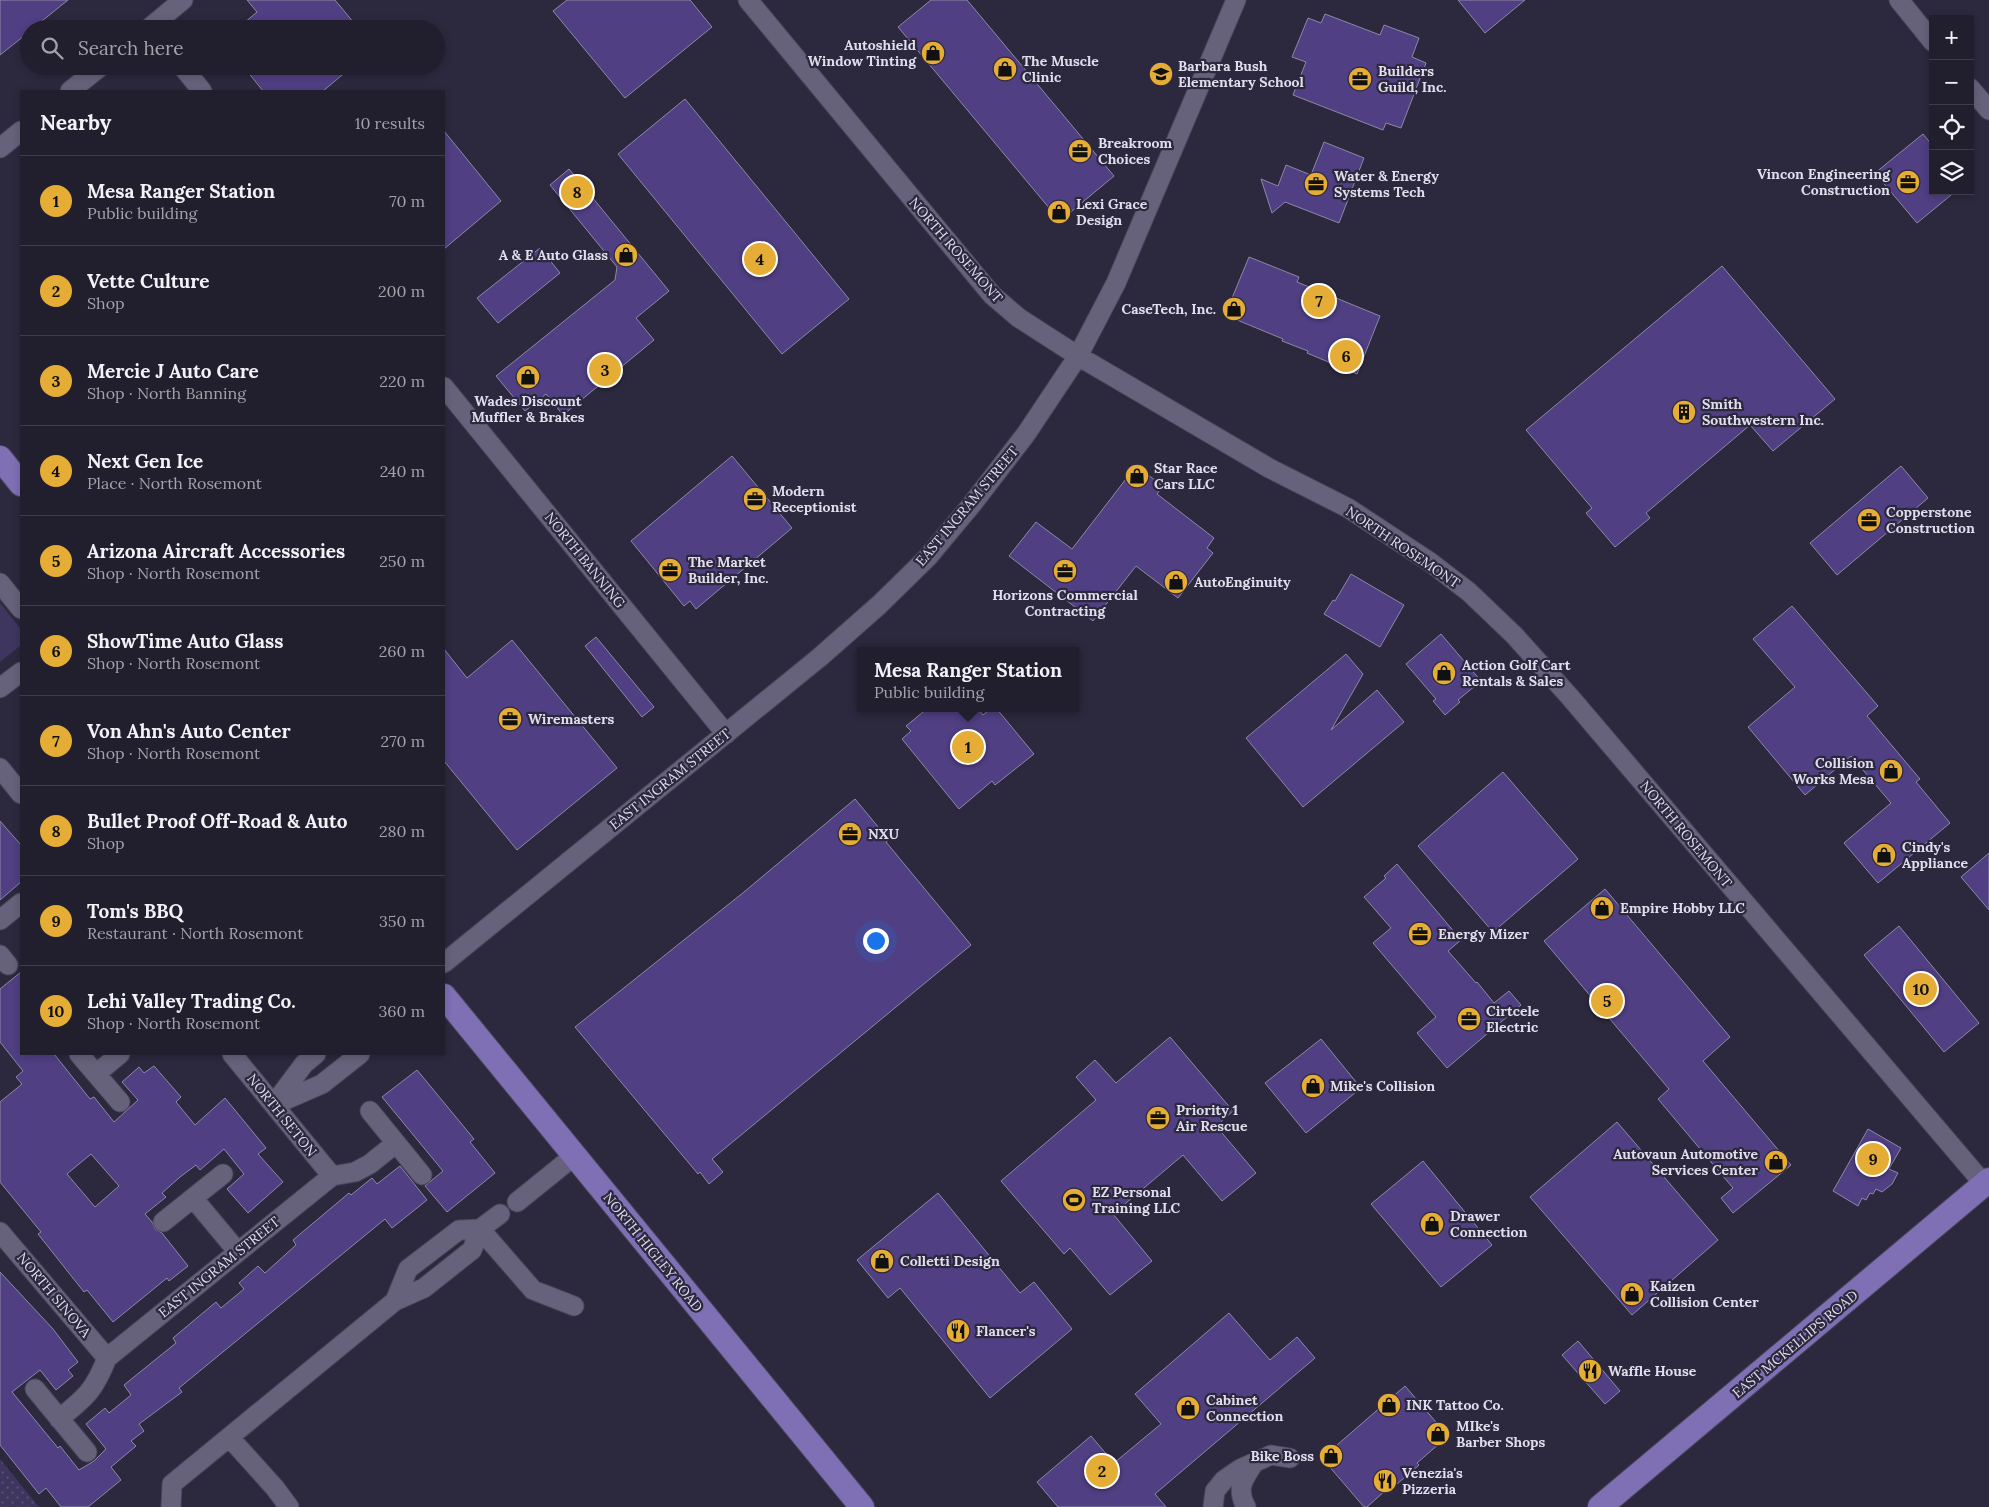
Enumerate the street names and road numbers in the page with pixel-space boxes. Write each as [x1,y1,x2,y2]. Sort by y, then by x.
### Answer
street label: NORTH ROSEMONT [905,194,1007,306]
street label: EAST INGRAM STREET [912,442,1022,570]
street label: NORTH ROSEMONT [1342,502,1464,592]
street label: NORTH BANNING [541,508,629,612]
street label: EAST INGRAM STREET [606,725,734,833]
street label: NORTH ROSEMONT [1636,777,1736,891]
street label: NORTH SETON [243,1070,321,1160]
street label: NORTH HIGLEY ROAD [599,1189,707,1315]
street label: EAST INGRAM STREET [155,1213,283,1321]
street label: NORTH SINOVA [13,1249,95,1341]
street label: EAST MCKELLIPS ROAD [1728,1286,1862,1402]

